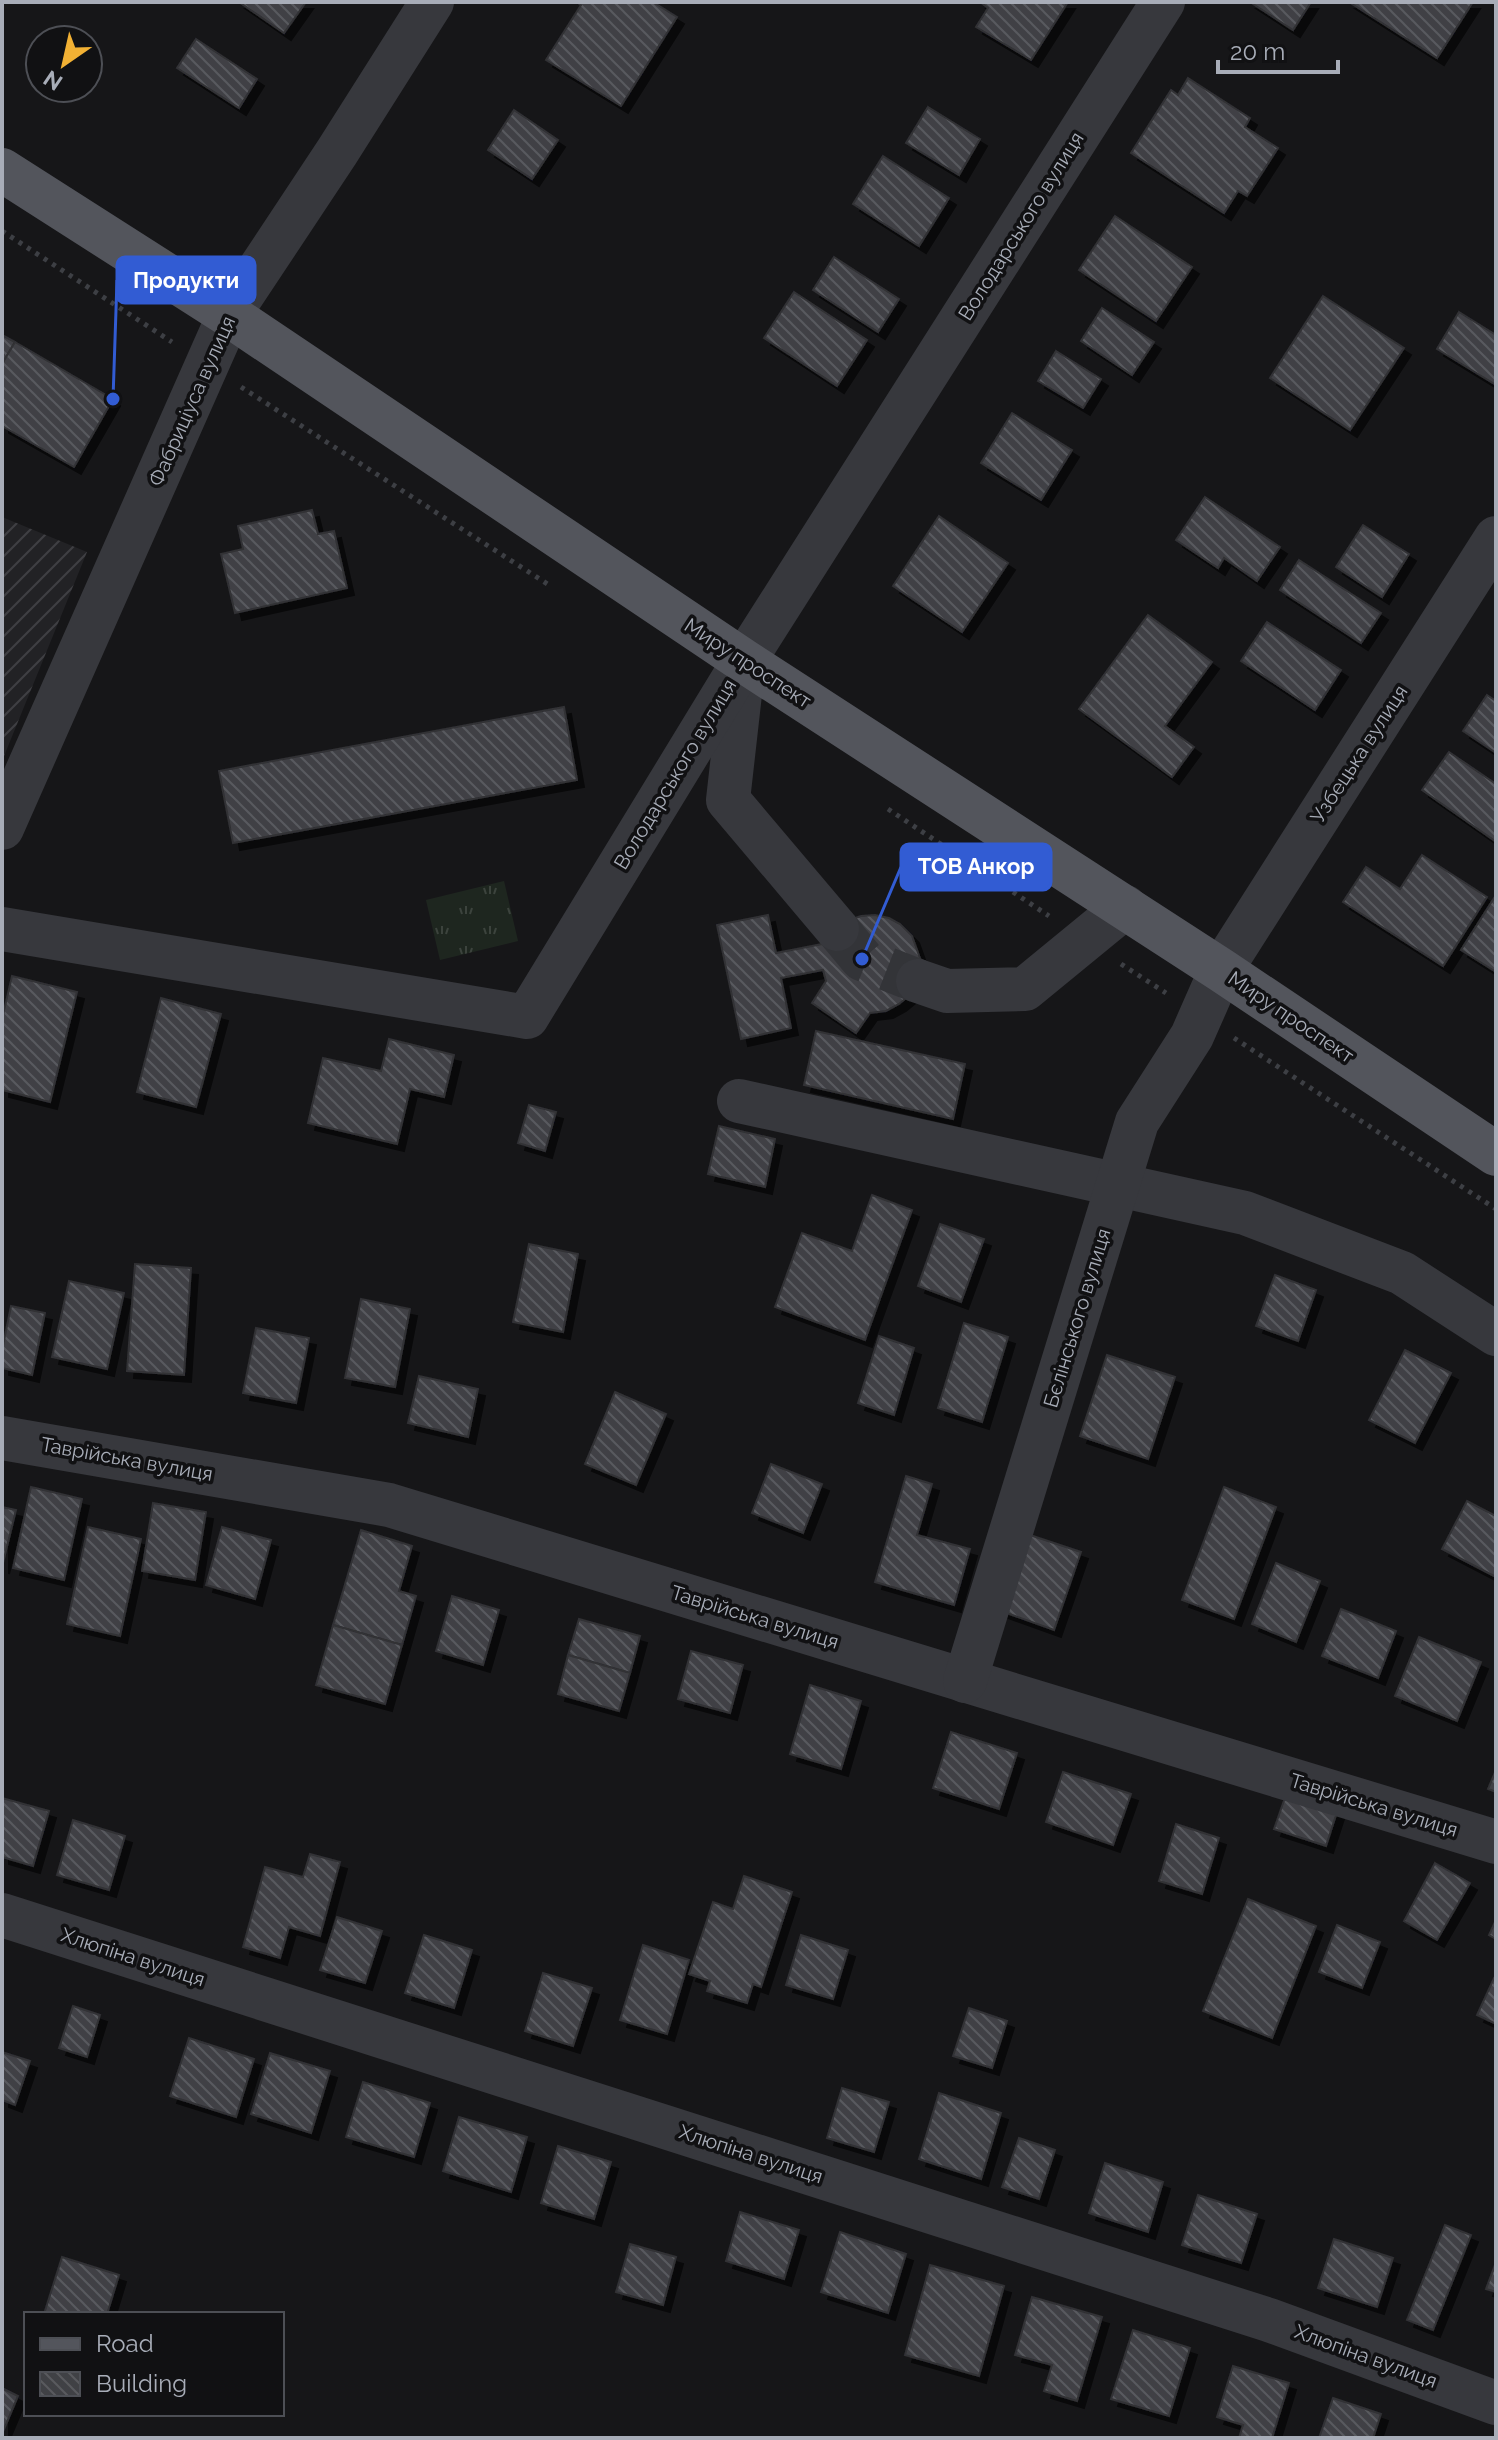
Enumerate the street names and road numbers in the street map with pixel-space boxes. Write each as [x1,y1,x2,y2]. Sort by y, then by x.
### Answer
street label: Володарського вулиця [953,127,1089,325]
street label: Фабриціуса вулиця [144,312,240,490]
street label: Миру проспект [680,613,816,713]
street label: Володарського вулиця [609,675,741,873]
street label: Узбецька вулиця [1305,680,1413,828]
street label: Миру проспект [1224,966,1359,1068]
street label: Бєлінського вулиця [1038,1226,1116,1410]
street label: Таврійська вулиця [39,1432,215,1486]
street label: Таврійська вулиця [668,1580,842,1654]
street label: Таврійська вулиця [1287,1768,1461,1842]
street label: Хлюпіна вулиця [58,1922,208,1992]
street label: Хлюпіна вулиця [676,2119,826,2189]
street label: Хлюпіна вулиця [1292,2319,1440,2393]

